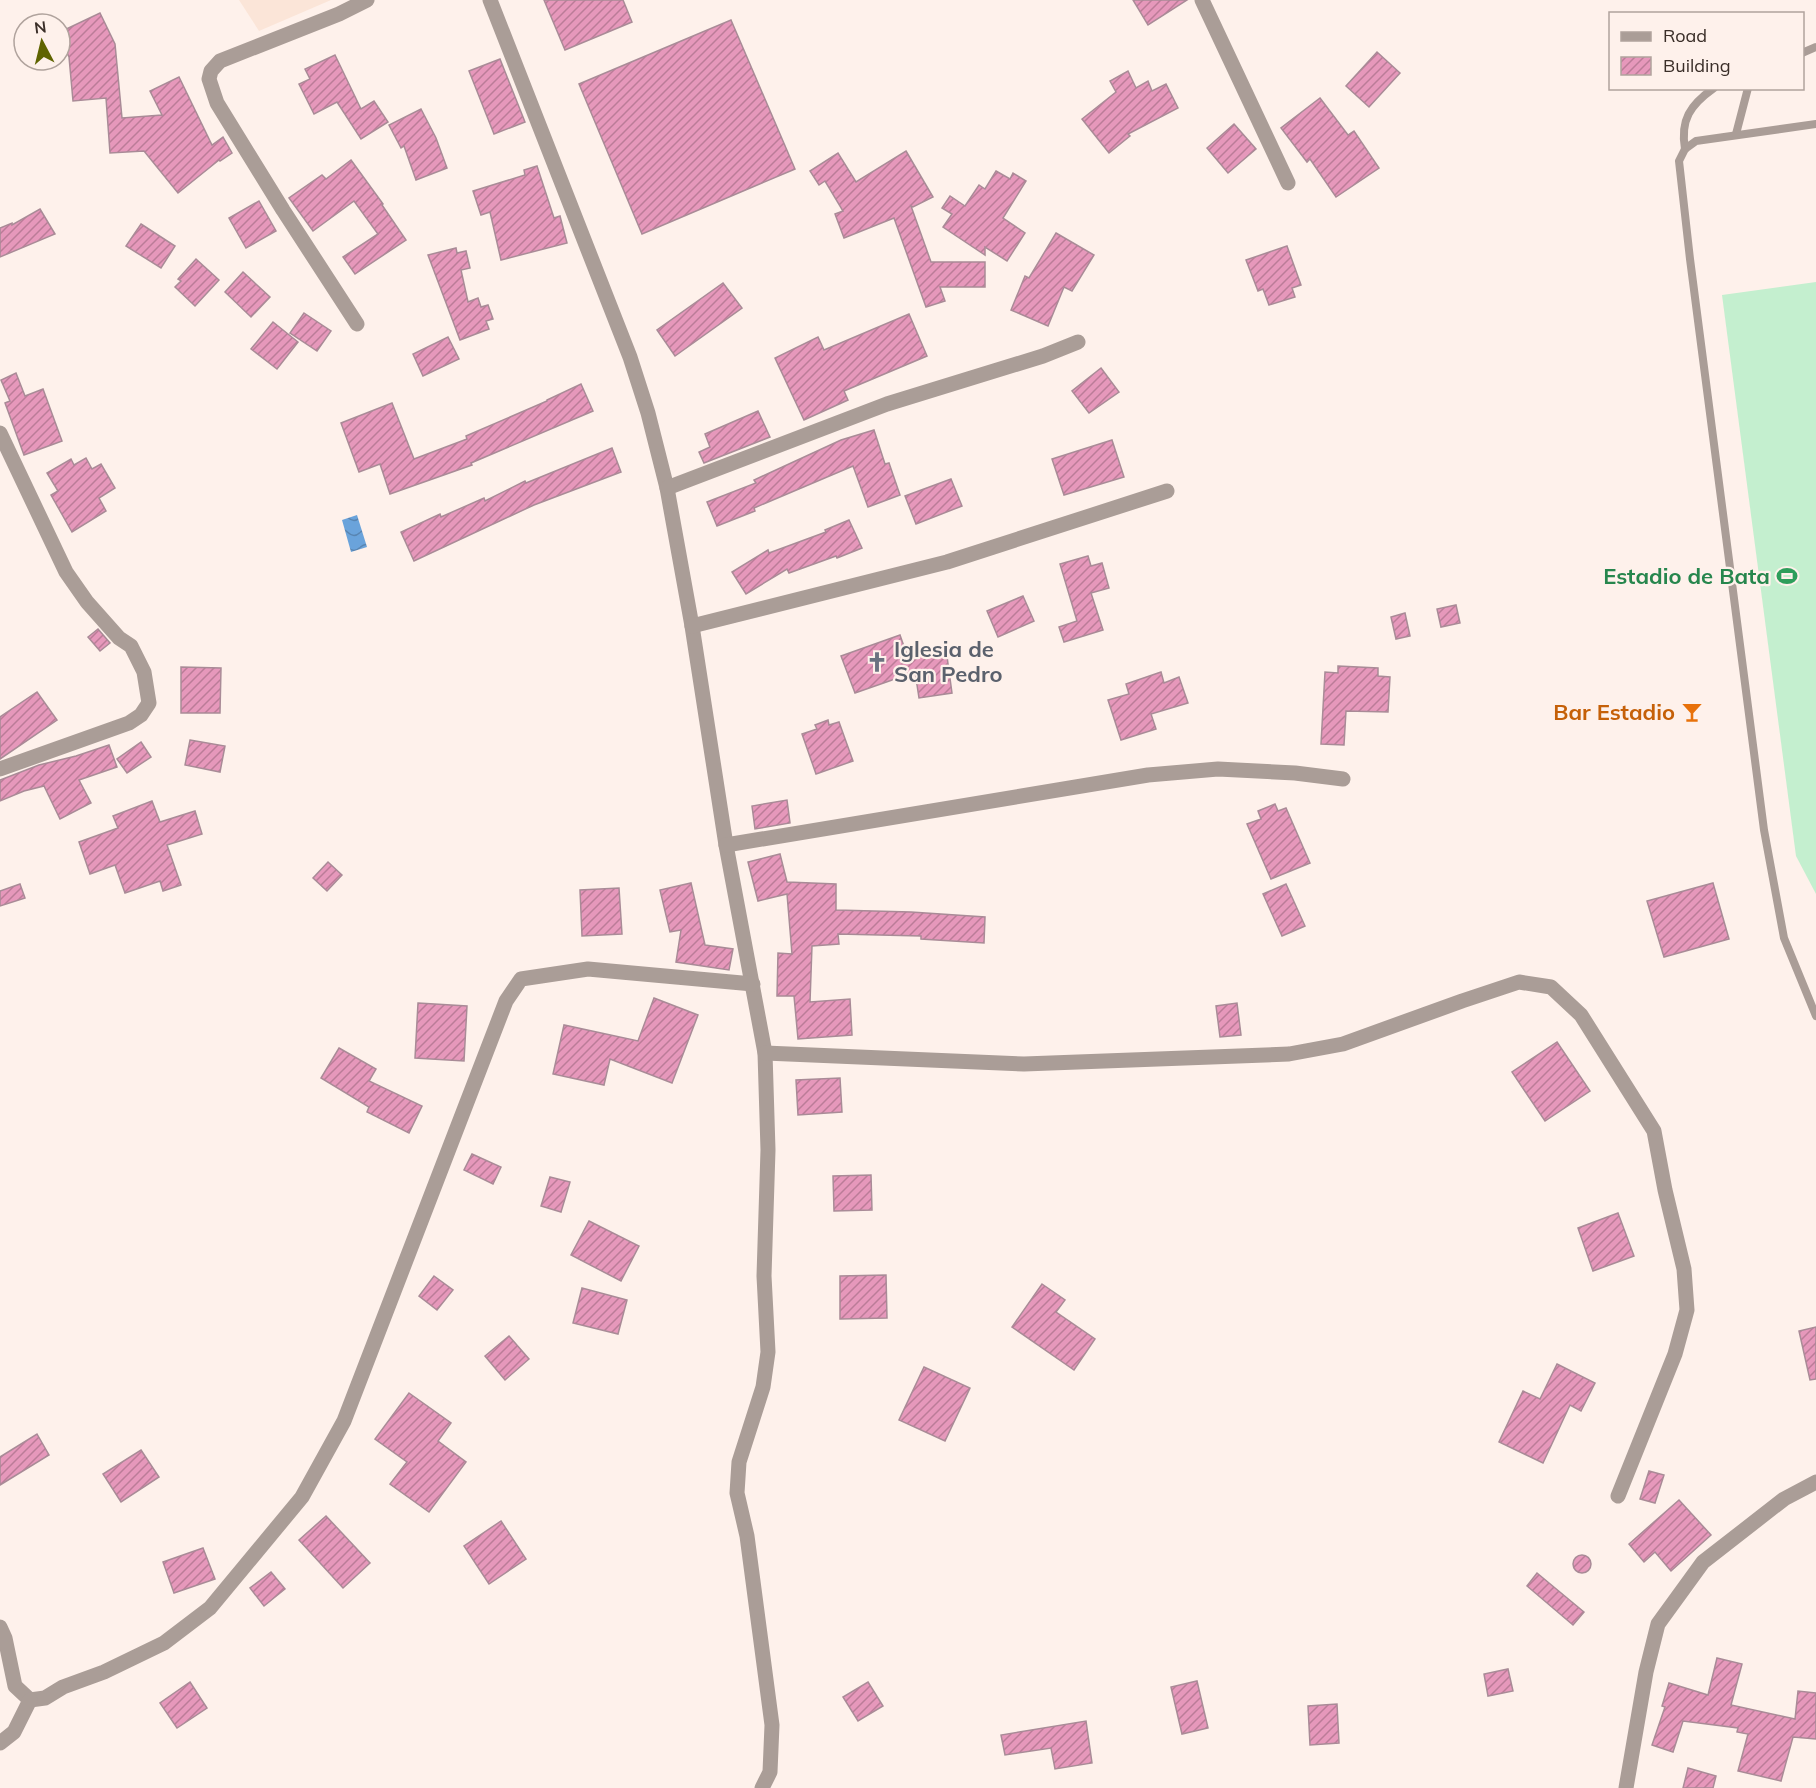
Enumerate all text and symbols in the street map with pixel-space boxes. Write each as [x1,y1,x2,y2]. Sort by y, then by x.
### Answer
north arrow [12,12,72,72]
legend [1609,12,1804,90]
text: N [33,16,47,38]
text: Road [1663,24,1707,47]
text: Building [1663,54,1731,77]
place label: Estadio de Bata [1603,562,1770,590]
sports icon: Estadio de Bata [1775,564,1799,588]
place label: Iglesia de San Pedro [894,635,1002,688]
church icon: Iglesia de San Pedro [865,650,889,674]
place label: Bar Estadio [1553,698,1675,726]
bar icon: Bar Estadio [1680,700,1704,724]

